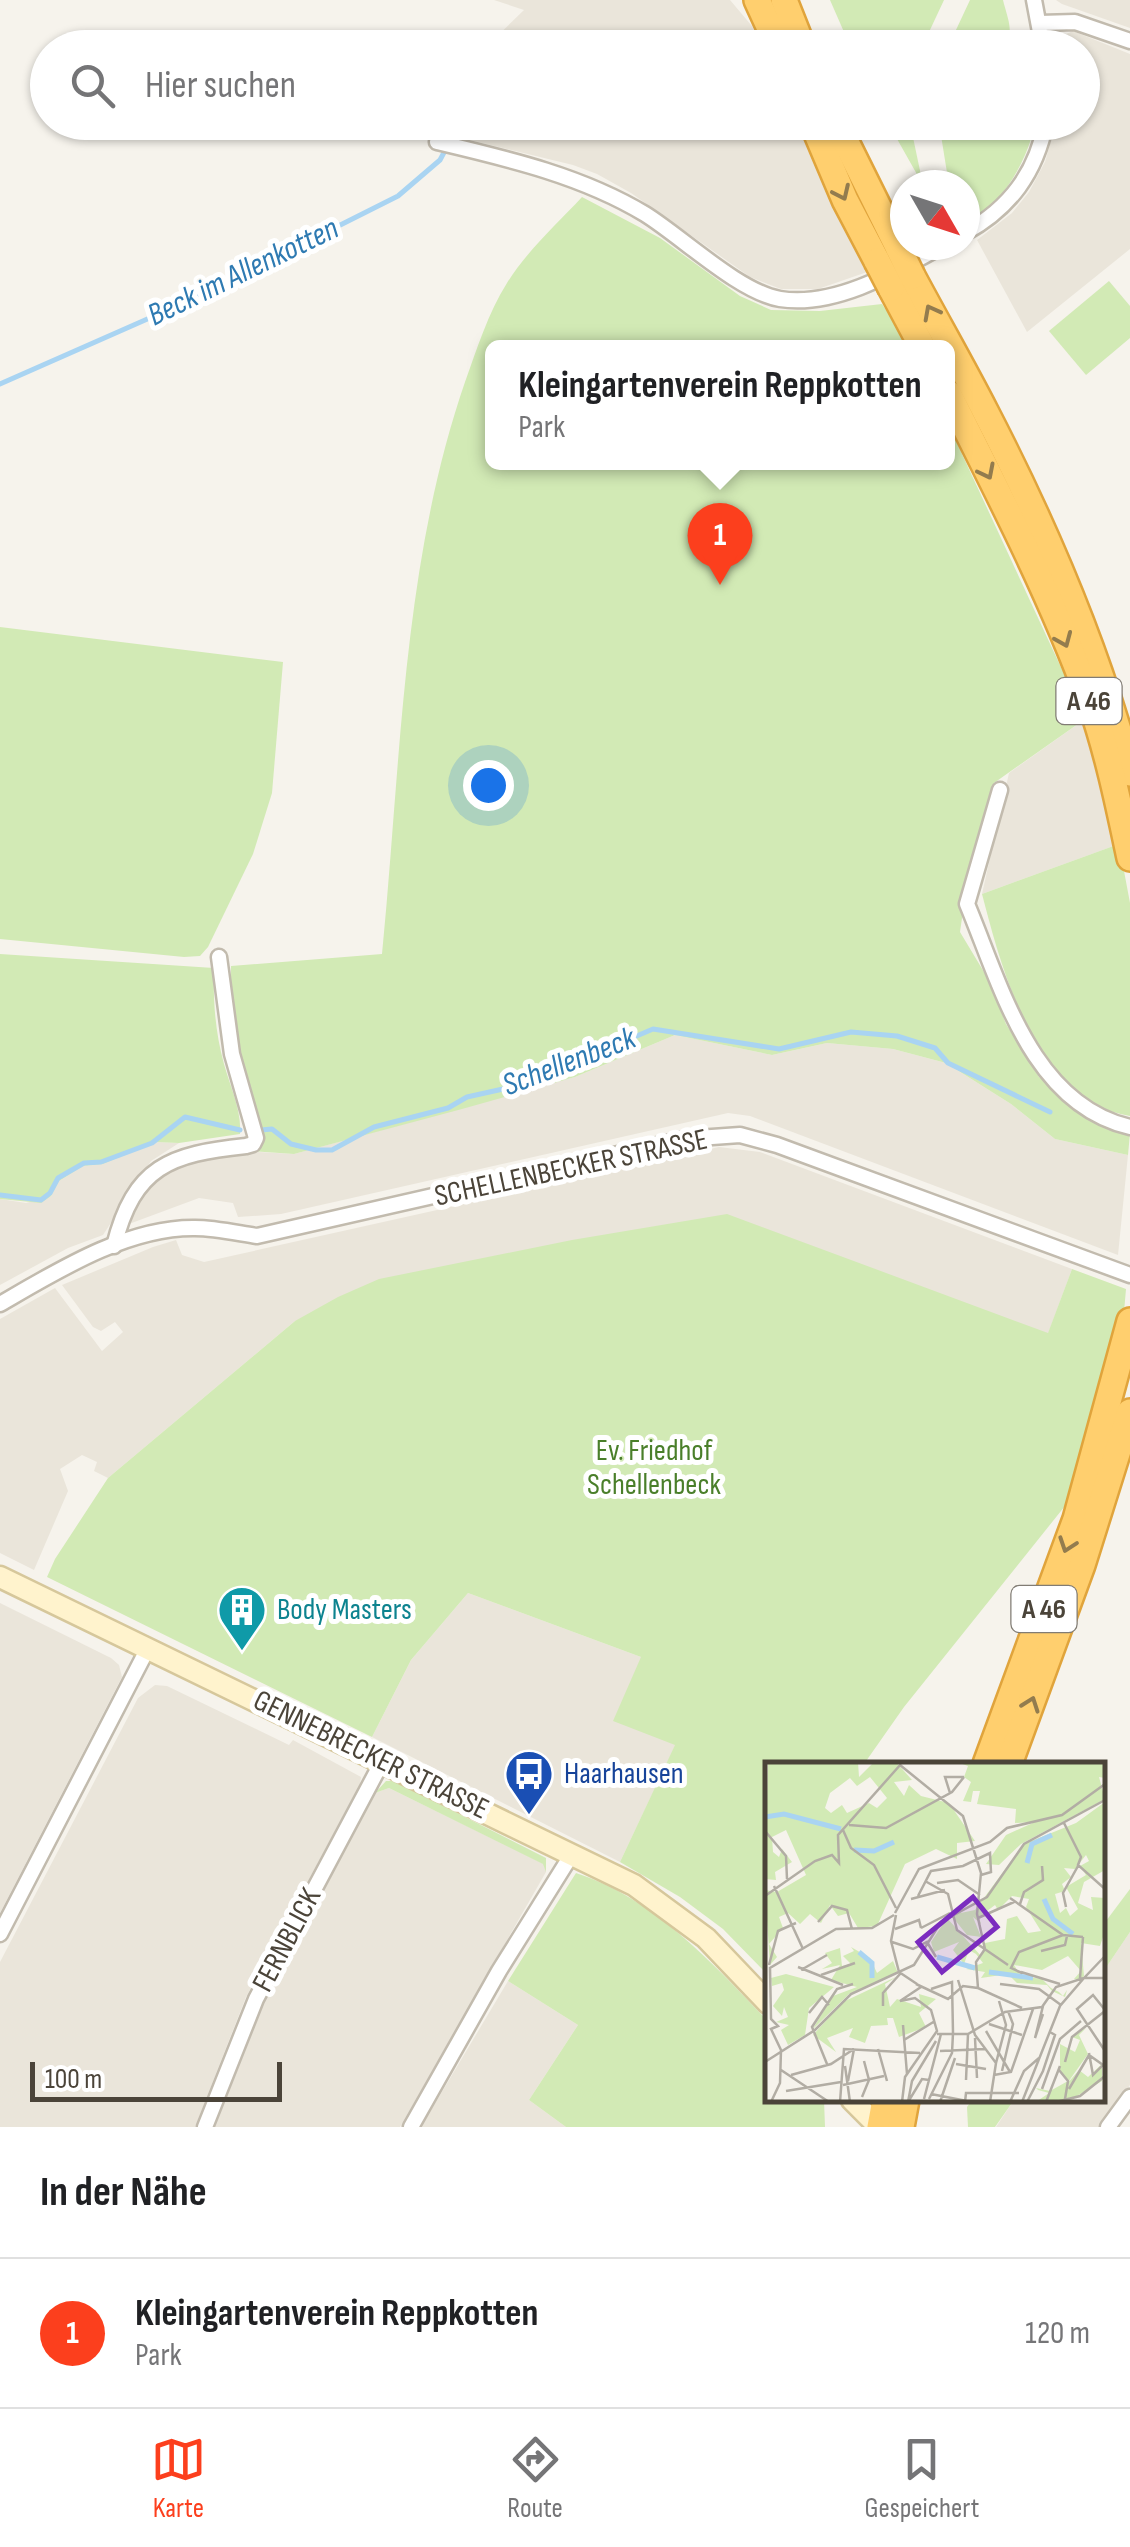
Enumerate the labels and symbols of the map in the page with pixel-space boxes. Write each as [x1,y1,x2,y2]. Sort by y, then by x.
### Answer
north arrow [890,170,980,260]
one-way arrow [829,183,849,201]
water label: Beck im Allenkotten [141,209,345,335]
one-way arrow [924,305,944,323]
one-way arrow [975,461,995,479]
pin: 1 [688,502,752,585]
one-way arrow [1052,630,1072,648]
road number: A 46 [1056,678,1122,724]
your location [463,760,514,811]
water label: Schellenbeck [497,1018,642,1105]
street label: SCHELLENBECKER STRASSE [431,1122,711,1214]
park label: Ev. Friedhof Schellenbeck [587,1433,721,1503]
one-way arrow [1058,1535,1078,1552]
building icon: Body Masters [216,1584,268,1652]
road number: A 46 [1012,1586,1076,1632]
place label: Body Masters [277,1592,412,1628]
street label: GENNEBRECKER STRASSE [247,1682,495,1828]
one-way arrow [1019,1697,1040,1714]
bus stop icon: Haarhausen [503,1748,555,1816]
place label: Haarhausen [564,1756,684,1792]
inset map [765,1762,1105,2102]
street label: FERNBLICK [245,1882,329,1998]
scale bar [30,2057,282,2102]

